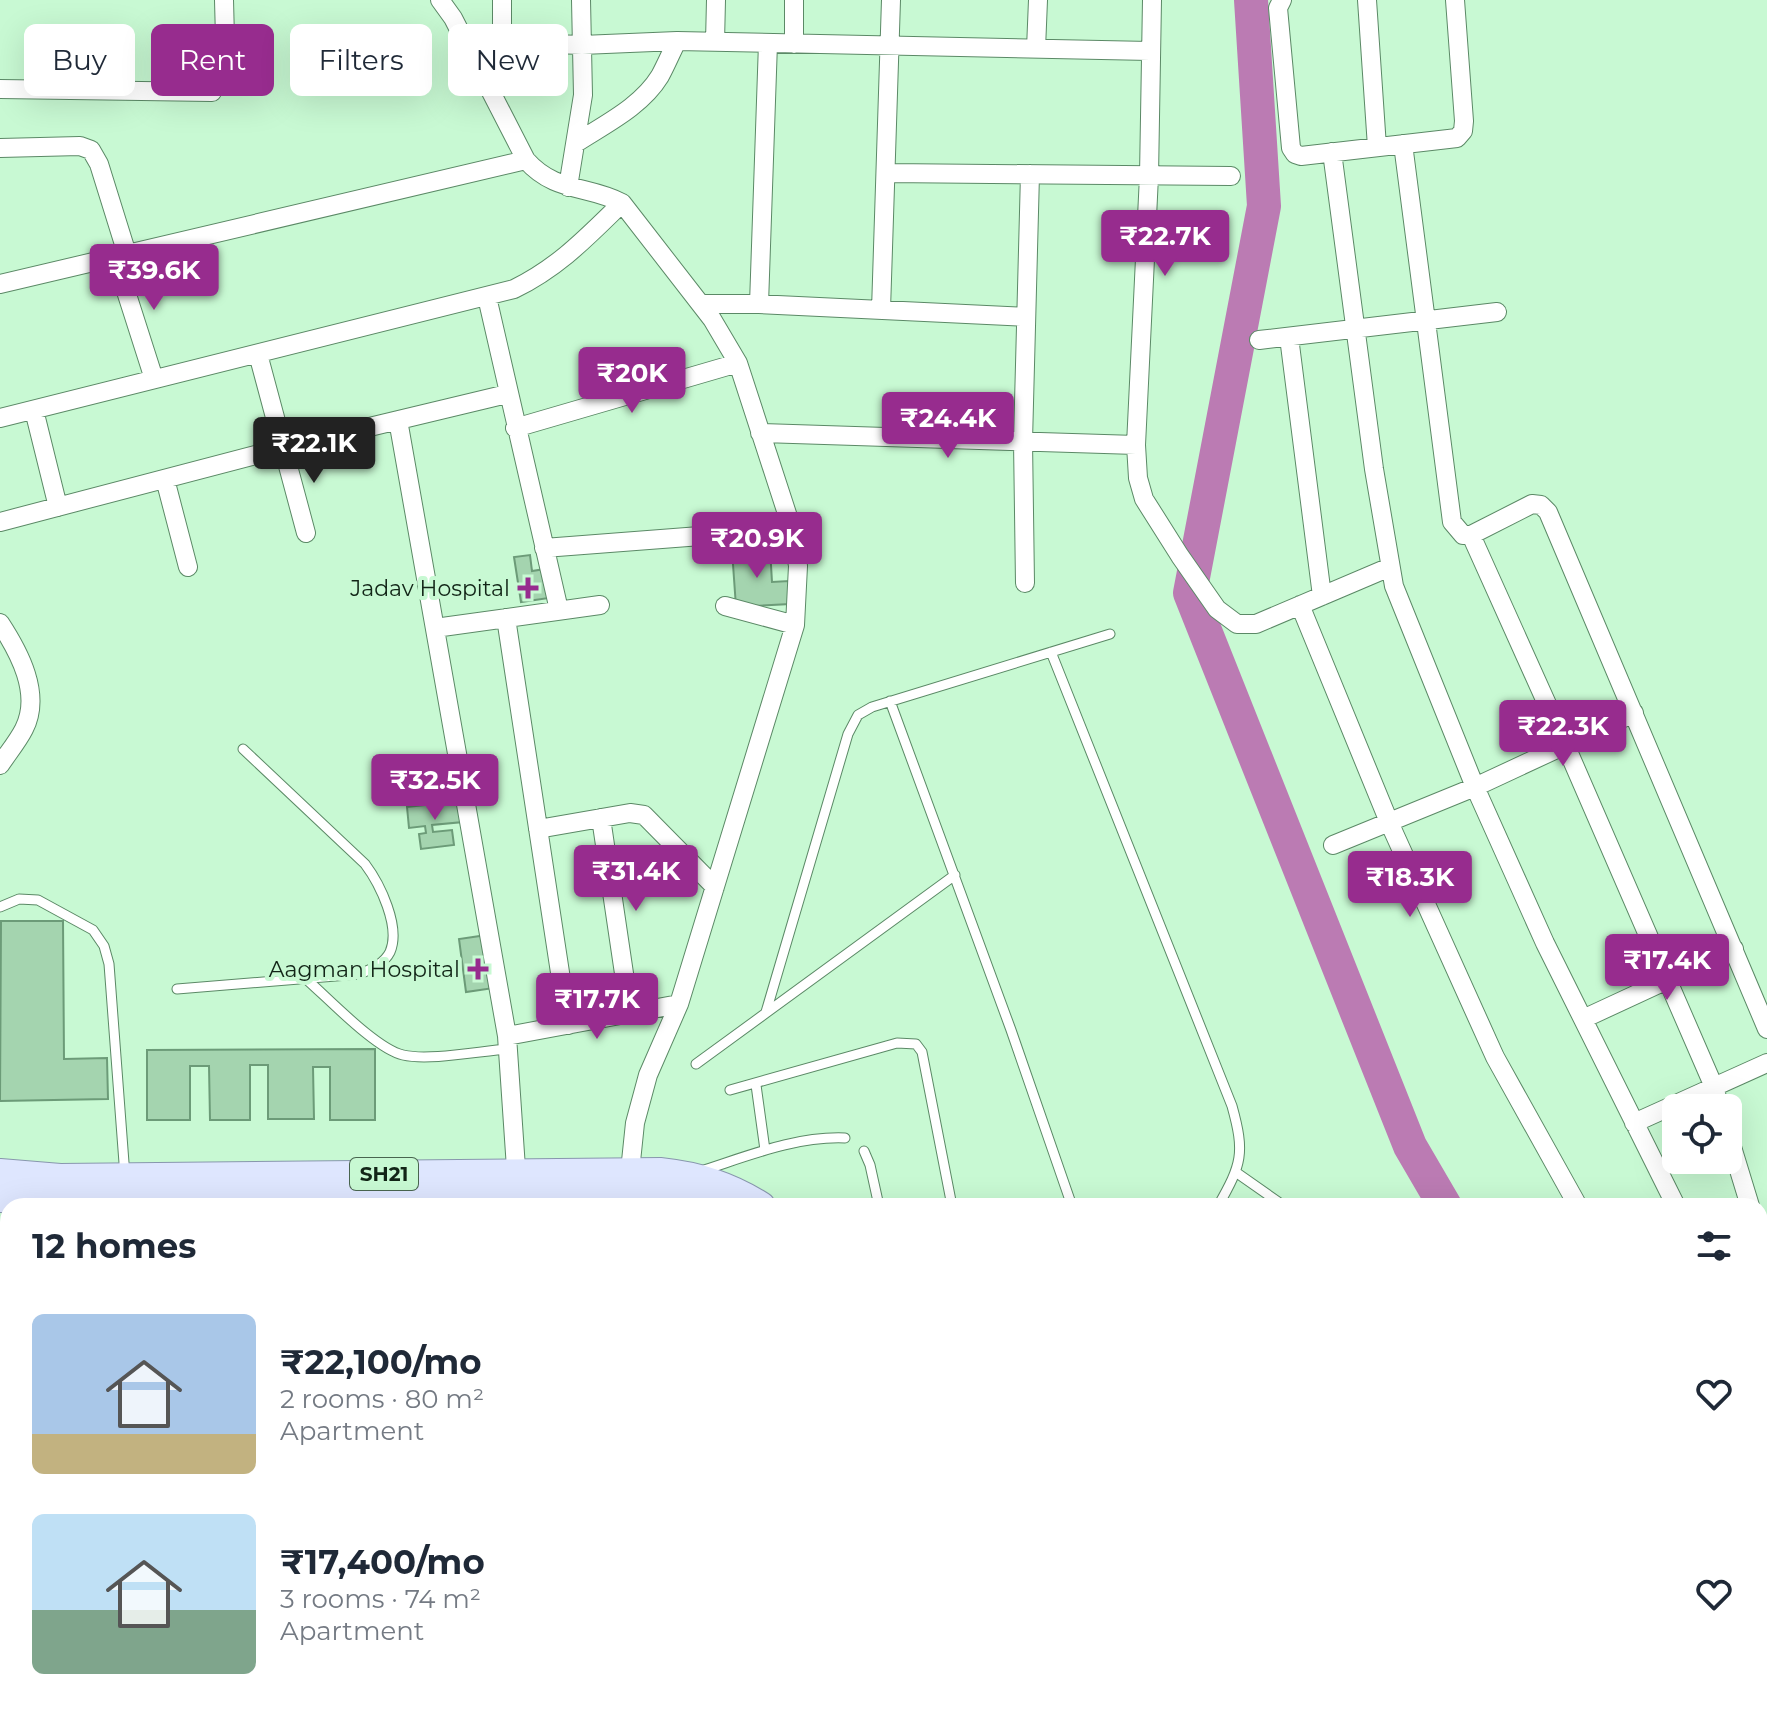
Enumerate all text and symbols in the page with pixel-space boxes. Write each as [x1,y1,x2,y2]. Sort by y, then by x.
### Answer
chip: Buy [24,24,135,96]
chip: Rent [151,24,274,96]
chip: Filters [290,24,432,96]
chip: New [448,24,568,96]
pin: ₹22.7K [1100,210,1230,278]
text: ₹22.7K [1119,220,1211,252]
pin: ₹39.6K [89,244,219,312]
text: ₹39.6K [108,254,200,286]
pin: ₹20K [585,347,679,415]
text: ₹20K [596,357,668,389]
pin: ₹24.4K [883,392,1013,460]
text: ₹24.4K [900,402,996,434]
pin: ₹22.1K [249,417,379,485]
text: ₹22.1K [271,427,357,459]
pin: ₹20.9K [692,512,822,580]
text: ₹20.9K [710,522,804,554]
place label: Jadav Hospital [349,575,510,602]
marker: Jadav Hospital [517,577,539,599]
pin: ₹22.3K [1498,700,1628,768]
text: ₹22.3K [1517,710,1609,742]
pin: ₹32.5K [370,754,500,822]
text: ₹32.5K [389,764,481,796]
pin: ₹31.4K [571,845,701,913]
pin: ₹18.3K [1345,851,1475,919]
text: ₹31.4K [592,855,680,887]
text: ₹18.3K [1366,861,1454,893]
pin: ₹17.4K [1602,934,1732,1002]
text: ₹17.4K [1623,944,1711,976]
place label: Aagman Hospital [269,956,460,983]
marker: Aagman Hospital [467,958,489,980]
pin: ₹17.7K [532,973,662,1041]
text: ₹17.7K [554,983,640,1015]
map controls [1662,1094,1742,1174]
button: locate [1662,1094,1742,1174]
road number: SH21 [350,1158,418,1190]
icon: filters [1692,1224,1736,1268]
text: 12 homes [32,1225,196,1267]
text: ₹22,100/mo [280,1341,481,1383]
icon: home [96,1346,192,1442]
icon: heart [1692,1372,1736,1416]
text: 2 rooms · 80 m² [280,1383,484,1415]
text: Apartment [280,1415,424,1447]
text: ₹17,400/mo [280,1541,485,1583]
icon: home [96,1546,192,1642]
icon: heart [1692,1572,1736,1616]
text: 3 rooms · 74 m² [280,1583,481,1615]
text: Apartment [280,1615,424,1647]

